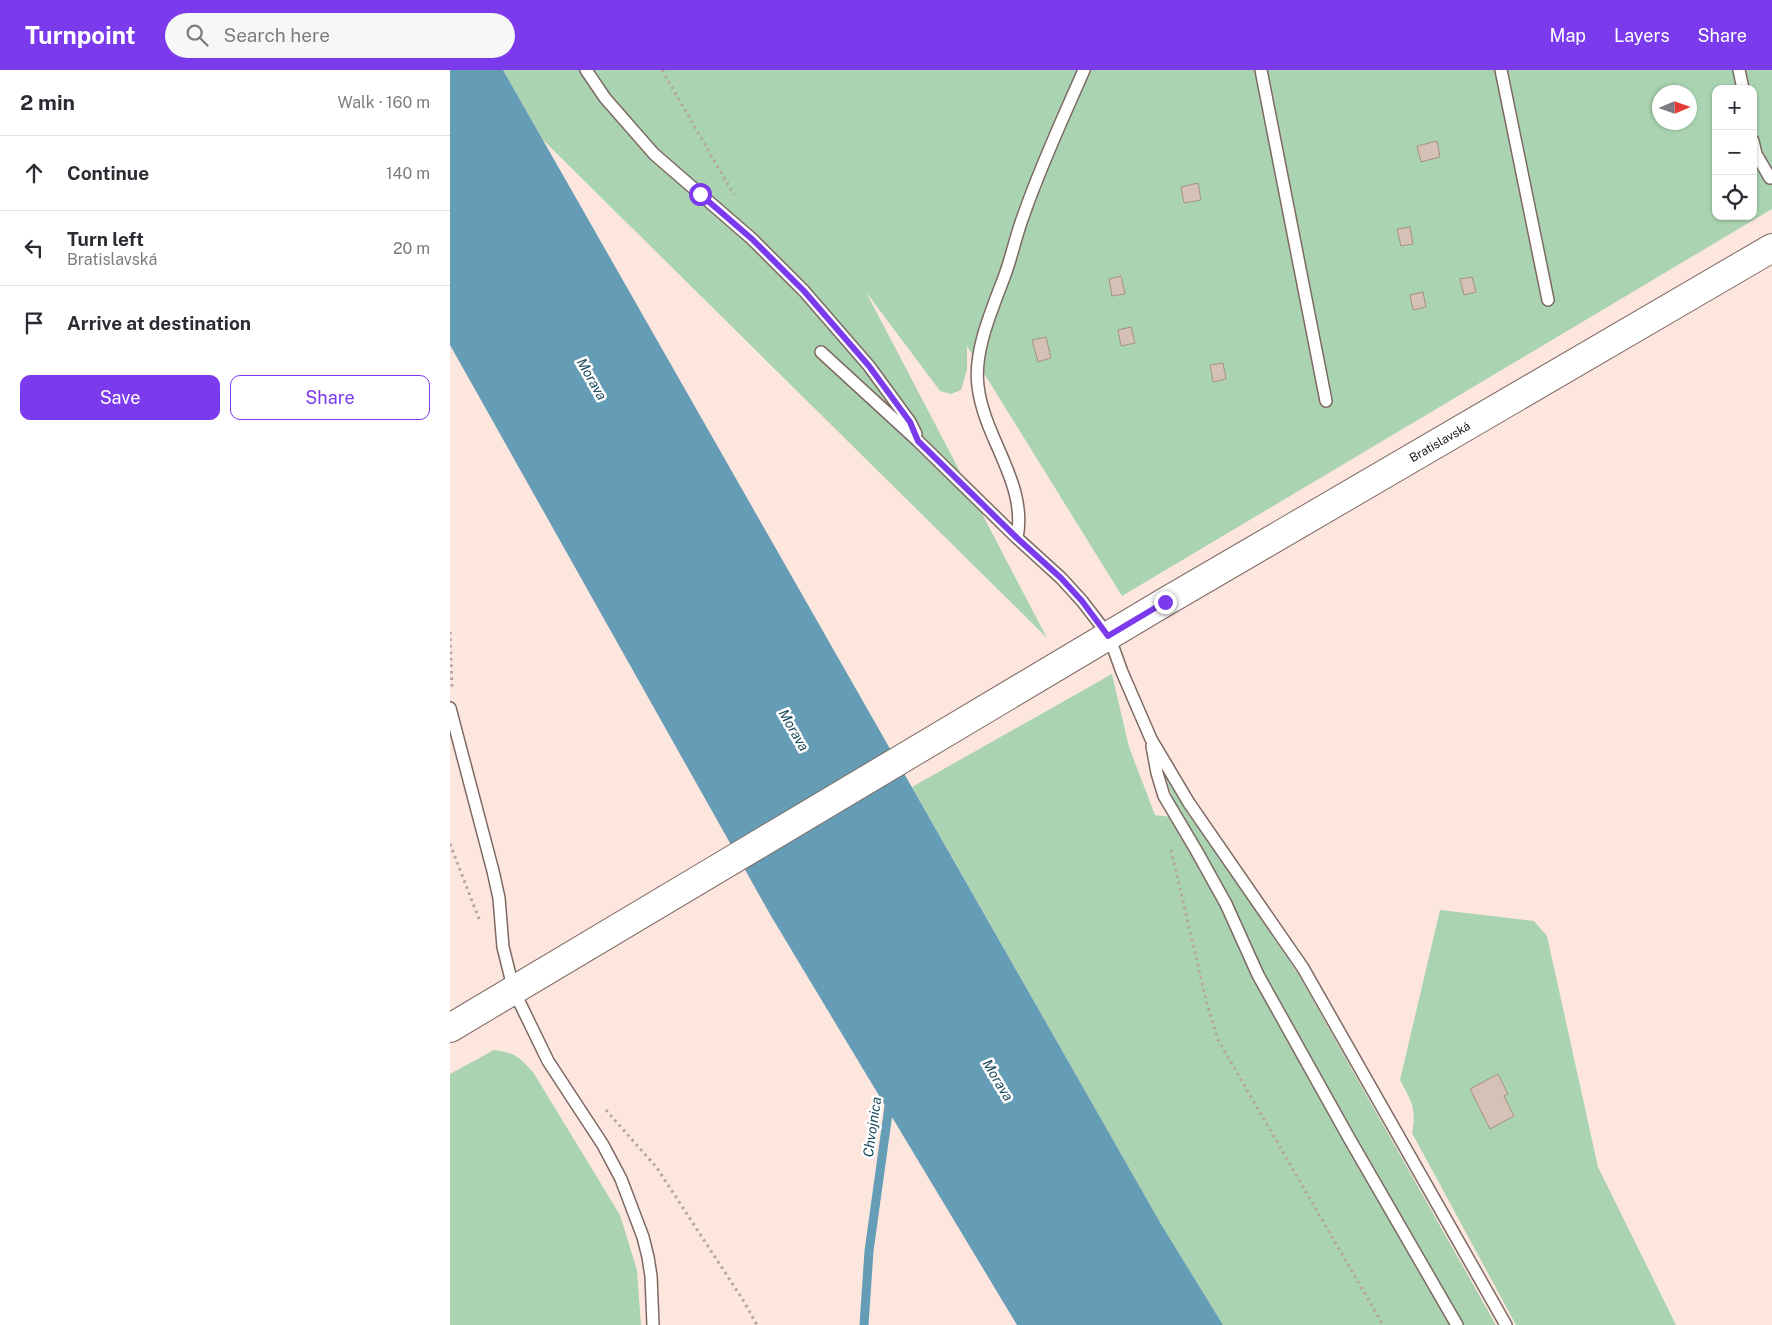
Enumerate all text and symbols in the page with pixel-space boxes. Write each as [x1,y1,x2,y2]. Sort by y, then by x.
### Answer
search box [165,13,515,58]
text: Turnpoint [25,21,135,49]
icon: search [183,21,211,49]
text: Search here [223,24,330,46]
text: Map [1550,25,1586,46]
text: Layers [1614,25,1670,46]
text: Share [1698,25,1747,46]
north arrow [1652,85,1697,130]
map controls [1712,85,1757,220]
button: + [1712,85,1757,130]
text: 2 min [20,90,75,115]
text: Walk · 160 m [338,93,430,112]
button: − [1712,130,1757,175]
icon: ahead [20,159,48,187]
text: Continue [67,162,149,184]
text: 140 m [386,164,430,183]
button: locate [1712,175,1757,220]
route start [689,183,712,206]
text: Turn left [67,228,144,250]
icon: left [20,234,48,262]
text: 20 m [393,239,430,258]
text: Bratislavská [67,250,157,269]
icon: arrive [20,309,48,337]
text: Arrive at destination [67,312,251,334]
water label: Morava [574,355,610,403]
button: Save [20,375,220,420]
button: Share [230,375,430,420]
street label: Bratislavská [1407,419,1473,465]
route end [1154,591,1177,614]
water label: Morava [776,706,812,754]
water label: Morava [979,1056,1017,1104]
water label: Chvojnica [860,1096,884,1158]

